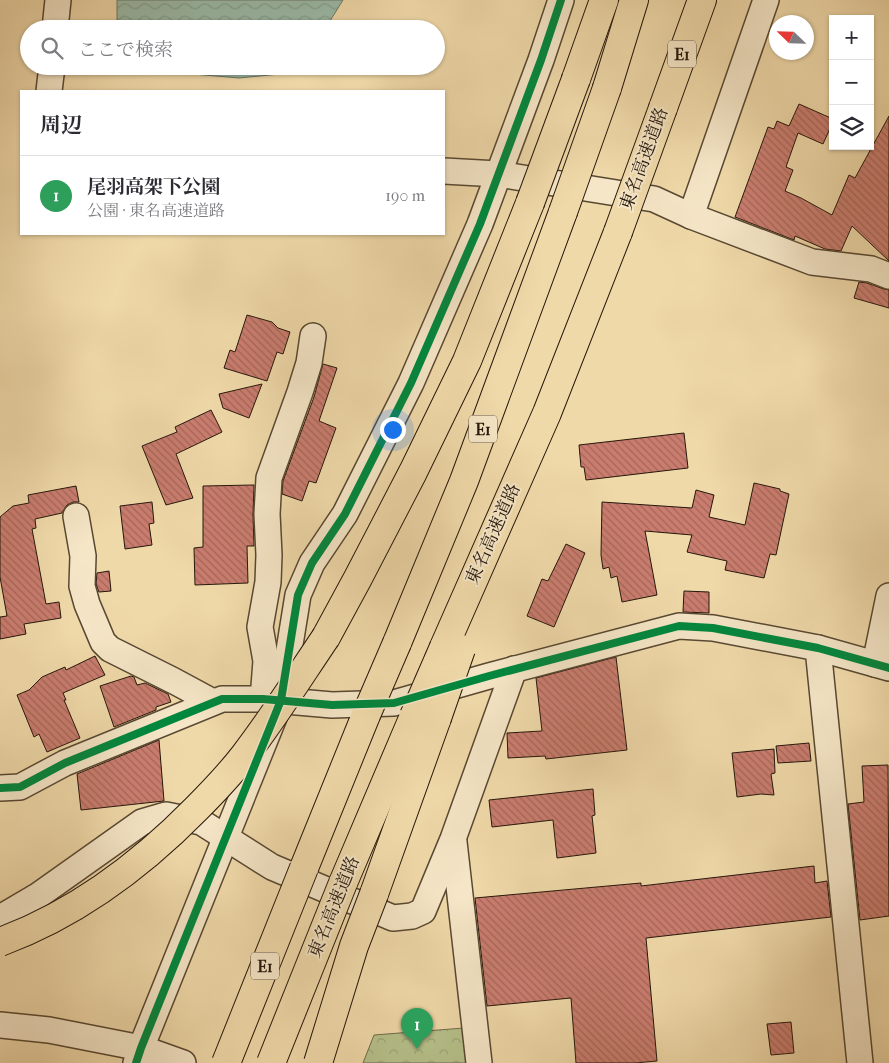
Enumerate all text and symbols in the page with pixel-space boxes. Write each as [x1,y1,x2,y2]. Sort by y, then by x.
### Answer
north arrow [769,15,814,60]
map controls [829,15,874,150]
button: + [829,15,874,60]
search box [20,20,445,75]
icon: search [38,34,66,62]
text: ここで検索 [78,39,173,61]
road number: E1 [668,41,696,68]
button: − [829,60,874,105]
street label: 東名高速道路 [616,105,672,213]
button: layers [829,105,874,150]
text: 周辺 [40,113,82,137]
text: 尾羽高架下公園 [87,176,220,198]
text: 1 [53,186,59,205]
text: 190 m [385,186,425,205]
text: 公園 · 東名高速道路 [87,201,225,220]
road number: E1 [469,416,497,442]
your location [380,417,406,443]
street label: 東名高速道路 [461,480,525,588]
street label: 東名高速道路 [304,853,364,961]
road number: E1 [251,952,279,979]
pin: 1 [401,1008,433,1049]

